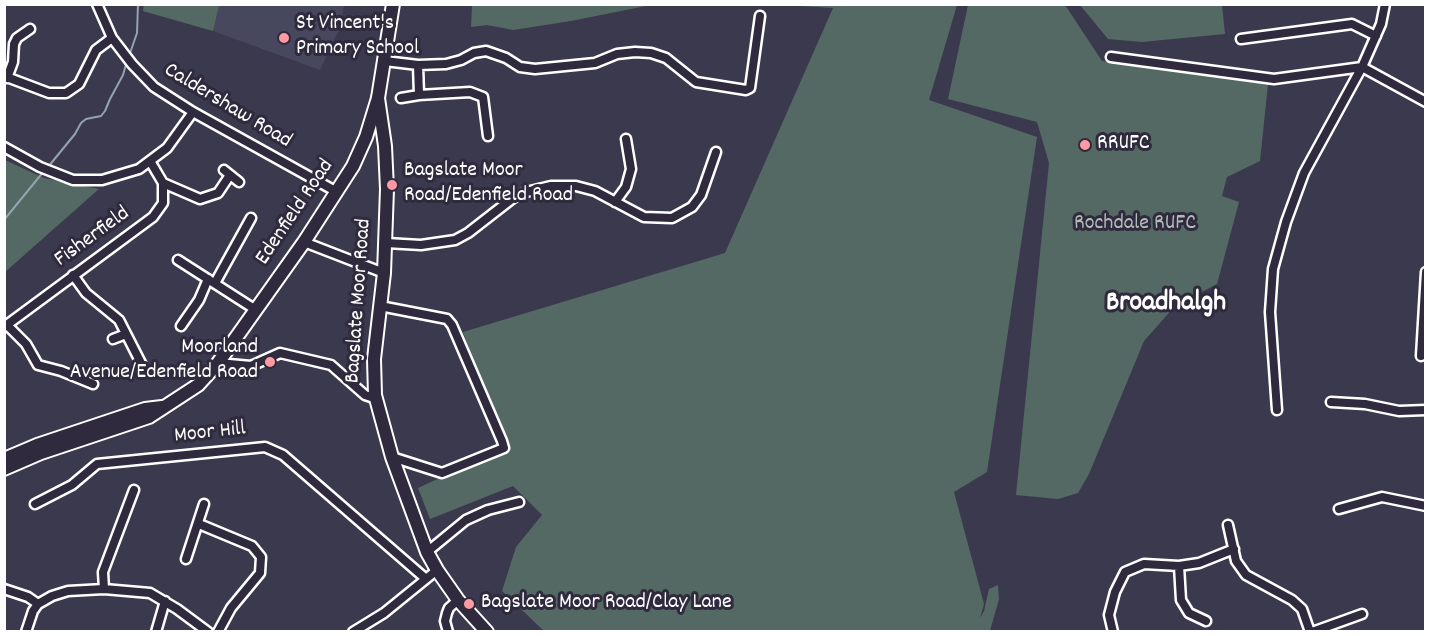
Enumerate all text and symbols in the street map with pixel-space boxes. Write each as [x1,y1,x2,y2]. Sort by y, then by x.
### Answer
place label: St Vincent's Primary School [296,12,419,63]
marker: St Vincent's Primary School [277,31,291,45]
street label: Caldershaw Road [158,58,296,156]
place label: RRUFC [1097,132,1150,158]
marker: RRUFC [1078,138,1092,152]
street label: Edenfield Road [251,155,341,271]
place label: Bagslate Moor Road/Edenfield Road [404,159,573,210]
marker: Bagslate Moor Road/Edenfield Road [385,178,399,192]
street label: Fisherfield [50,202,136,274]
park label: Rochdale RUFC [1074,212,1196,238]
street label: Bagslate Moor Road [341,218,379,384]
district label: Broadhalgh [1106,288,1226,322]
place label: Moorland Avenue/Edenfield Road [70,336,258,388]
marker: Moorland Avenue/Edenfield Road [263,355,277,369]
street label: Moor Hill [173,417,247,451]
place label: Bagslate Moor Road/Clay Lane [481,591,732,617]
marker: Bagslate Moor Road/Clay Lane [462,597,476,611]

